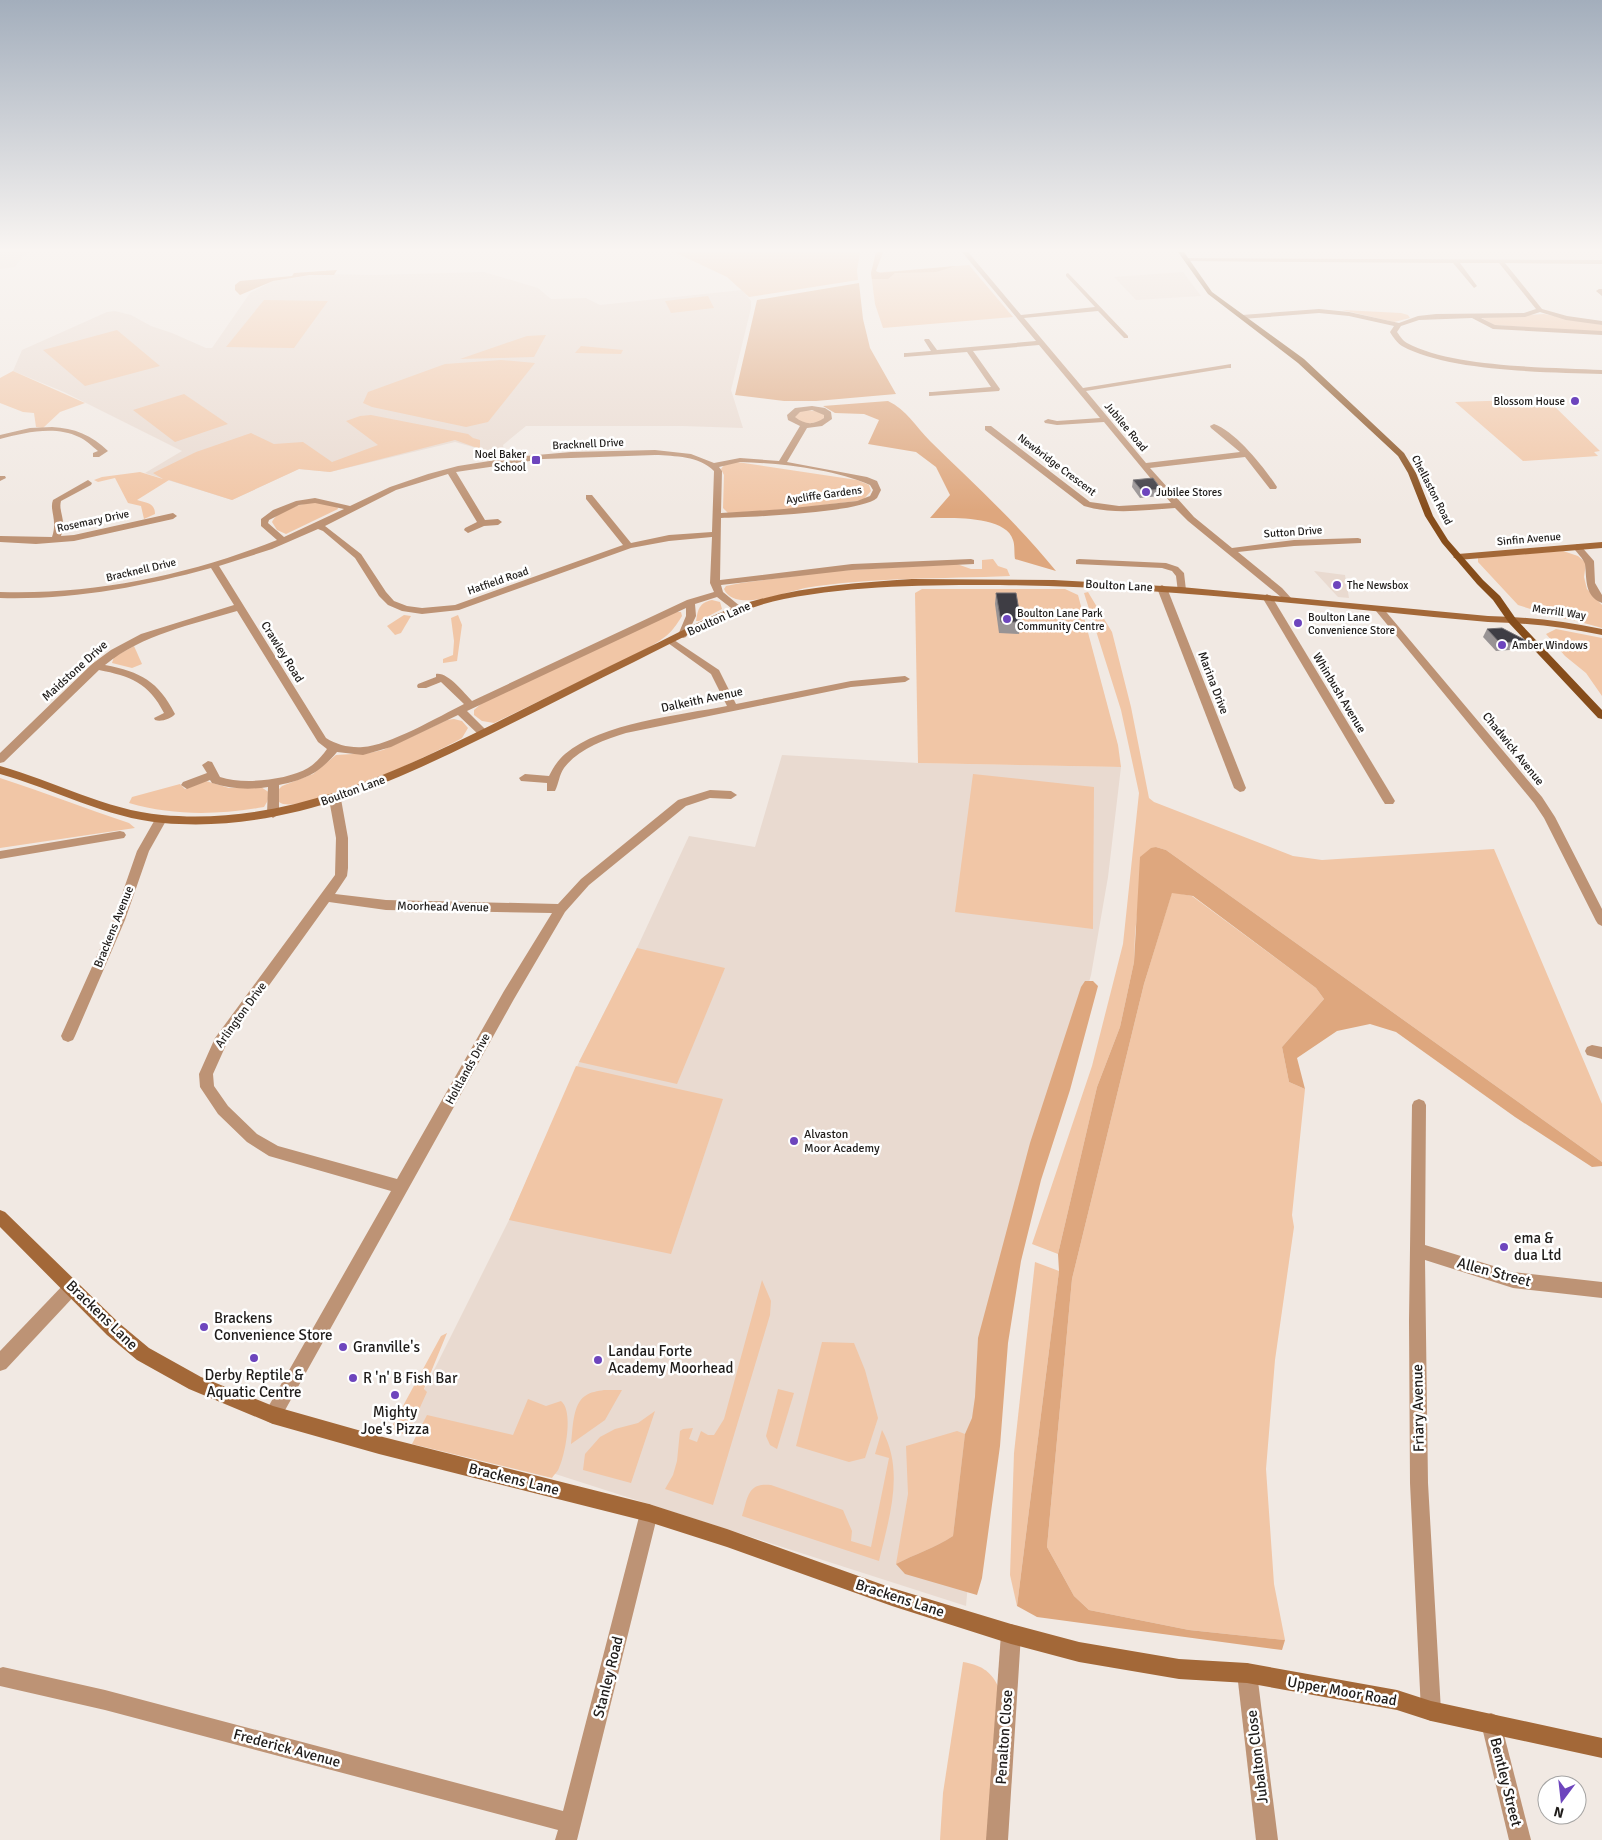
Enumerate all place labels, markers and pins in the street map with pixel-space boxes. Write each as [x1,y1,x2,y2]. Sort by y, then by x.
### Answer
place label: Blossom House [1493,395,1565,408]
marker: Blossom House [1569,395,1581,407]
place label: Noel Baker School [475,448,526,474]
marker: Noel Baker School [530,454,542,466]
marker: Jubilee Stores [1140,486,1152,498]
place label: Jubilee Stores [1156,486,1222,499]
marker: The Newsbox [1331,579,1343,591]
place label: The Newsbox [1347,579,1408,592]
place label: Boulton Lane Park Community Centre [1017,607,1104,633]
place label: Boulton Lane Convenience Store [1308,611,1395,637]
marker: Boulton Lane Park Community Centre [1001,613,1013,625]
marker: Boulton Lane Convenience Store [1292,617,1304,629]
marker: Amber Windows [1496,639,1508,651]
place label: Amber Windows [1512,639,1588,652]
place label: Alvaston Moor Academy [804,1127,880,1156]
marker: Alvaston Moor Academy [788,1135,800,1147]
place label: ema & dua Ltd [1514,1229,1561,1264]
marker: ema & dua Ltd [1498,1241,1510,1253]
place label: Brackens Convenience Store [214,1309,333,1344]
marker: Brackens Convenience Store [198,1321,210,1333]
place label: Granville's [353,1338,420,1356]
marker: Granville's [337,1341,349,1353]
place label: Landau Forte Academy Moorhead [608,1342,734,1377]
marker: Derby Reptile & Aquatic Centre [248,1352,260,1364]
marker: Landau Forte Academy Moorhead [592,1354,604,1366]
place label: Derby Reptile & Aquatic Centre [204,1366,304,1401]
place label: R 'n' B Fish Bar [363,1369,458,1387]
marker: R 'n' B Fish Bar [347,1372,359,1384]
marker: Mighty Joe's Pizza [389,1389,401,1401]
place label: Mighty Joe's Pizza [361,1403,429,1438]

